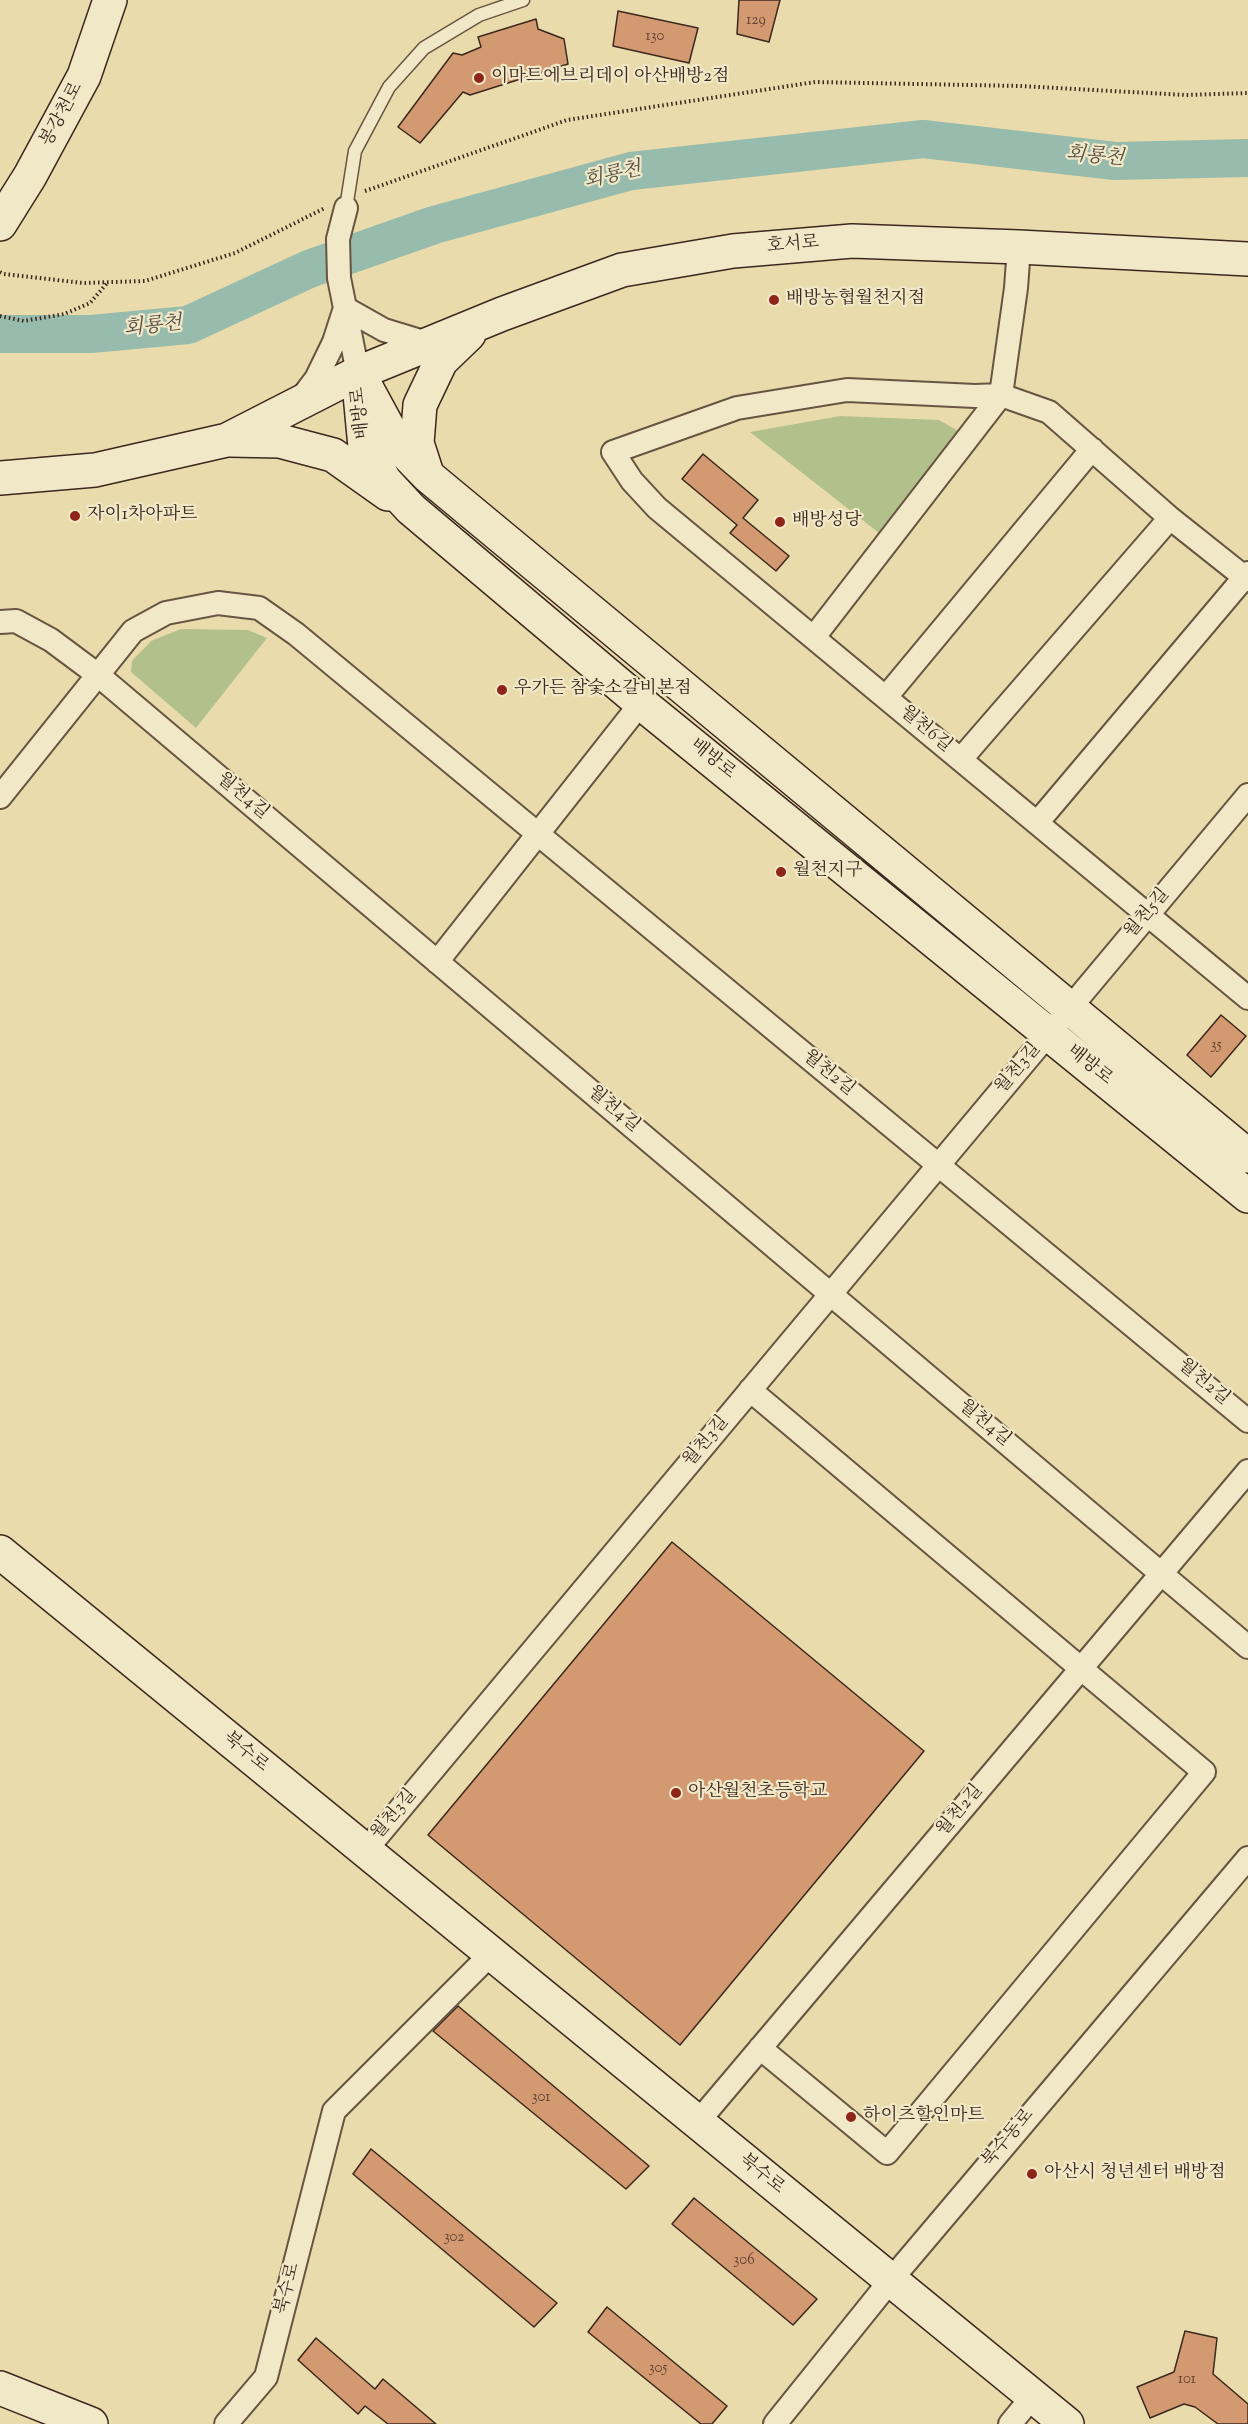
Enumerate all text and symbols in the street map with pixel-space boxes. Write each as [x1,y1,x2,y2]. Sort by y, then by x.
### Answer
house number: 129 [746,12,766,30]
house number: 130 [646,28,664,46]
place label: 이마트에브리데이 아산배방2점 [491,67,729,89]
marker: 이마트에브리데이 아산배방2점 [472,71,486,85]
street label: 봉강천로 [37,79,89,151]
water label: 회룡천 [1065,144,1125,172]
water label: 회룡천 [582,159,644,195]
street label: 호서로 [766,233,820,259]
place label: 배방농협월천지점 [786,289,925,311]
marker: 배방농협월천지점 [767,293,781,307]
water label: 회룡천 [123,313,183,343]
street label: 배방로 [349,386,375,440]
place label: 자이1차아파트 [87,505,197,527]
marker: 자이1차아파트 [68,509,82,523]
place label: 배방성당 [792,511,862,533]
marker: 배방성당 [773,515,787,529]
place label: 우가든 참숯소갈비본점 [514,679,692,701]
marker: 우가든 참숯소갈비본점 [495,683,509,697]
street label: 월천6길 [895,702,955,758]
street label: 배방로 [685,735,739,785]
street label: 월천4길 [212,769,272,825]
place label: 월천지구 [793,861,863,883]
marker: 월천지구 [774,865,788,879]
street label: 월천5길 [1121,885,1175,943]
house number: 35 [1210,1037,1222,1055]
street label: 월천3길 [992,1039,1046,1099]
street label: 배방로 [1062,1041,1116,1091]
street label: 월천2길 [798,1047,858,1101]
street label: 월천4길 [583,1082,643,1138]
street label: 월천2길 [1173,1355,1233,1411]
street label: 월천4길 [954,1396,1014,1452]
street label: 월천3길 [680,1412,734,1472]
street label: 북수로 [218,1728,272,1778]
street label: 월천2길 [933,1781,989,1841]
place label: 아산월천초등학교 [688,1782,827,1804]
street label: 월천3길 [368,1785,422,1845]
marker: 아산월천초등학교 [669,1786,683,1800]
house number: 301 [532,2089,550,2107]
street label: 북수동로 [978,2105,1040,2173]
place label: 하이츠할인마트 [863,2106,985,2128]
marker: 하이츠할인마트 [844,2110,858,2124]
street label: 북수로 [734,2150,788,2200]
place label: 아산시 청년센터 배방점 [1044,2163,1226,2185]
marker: 아산시 청년센터 배방점 [1025,2167,1039,2181]
house number: 302 [444,2229,464,2247]
house number: 306 [733,2252,755,2270]
street label: 북수로 [272,2261,306,2317]
house number: 305 [649,2360,667,2378]
house number: 101 [1178,2371,1196,2389]

